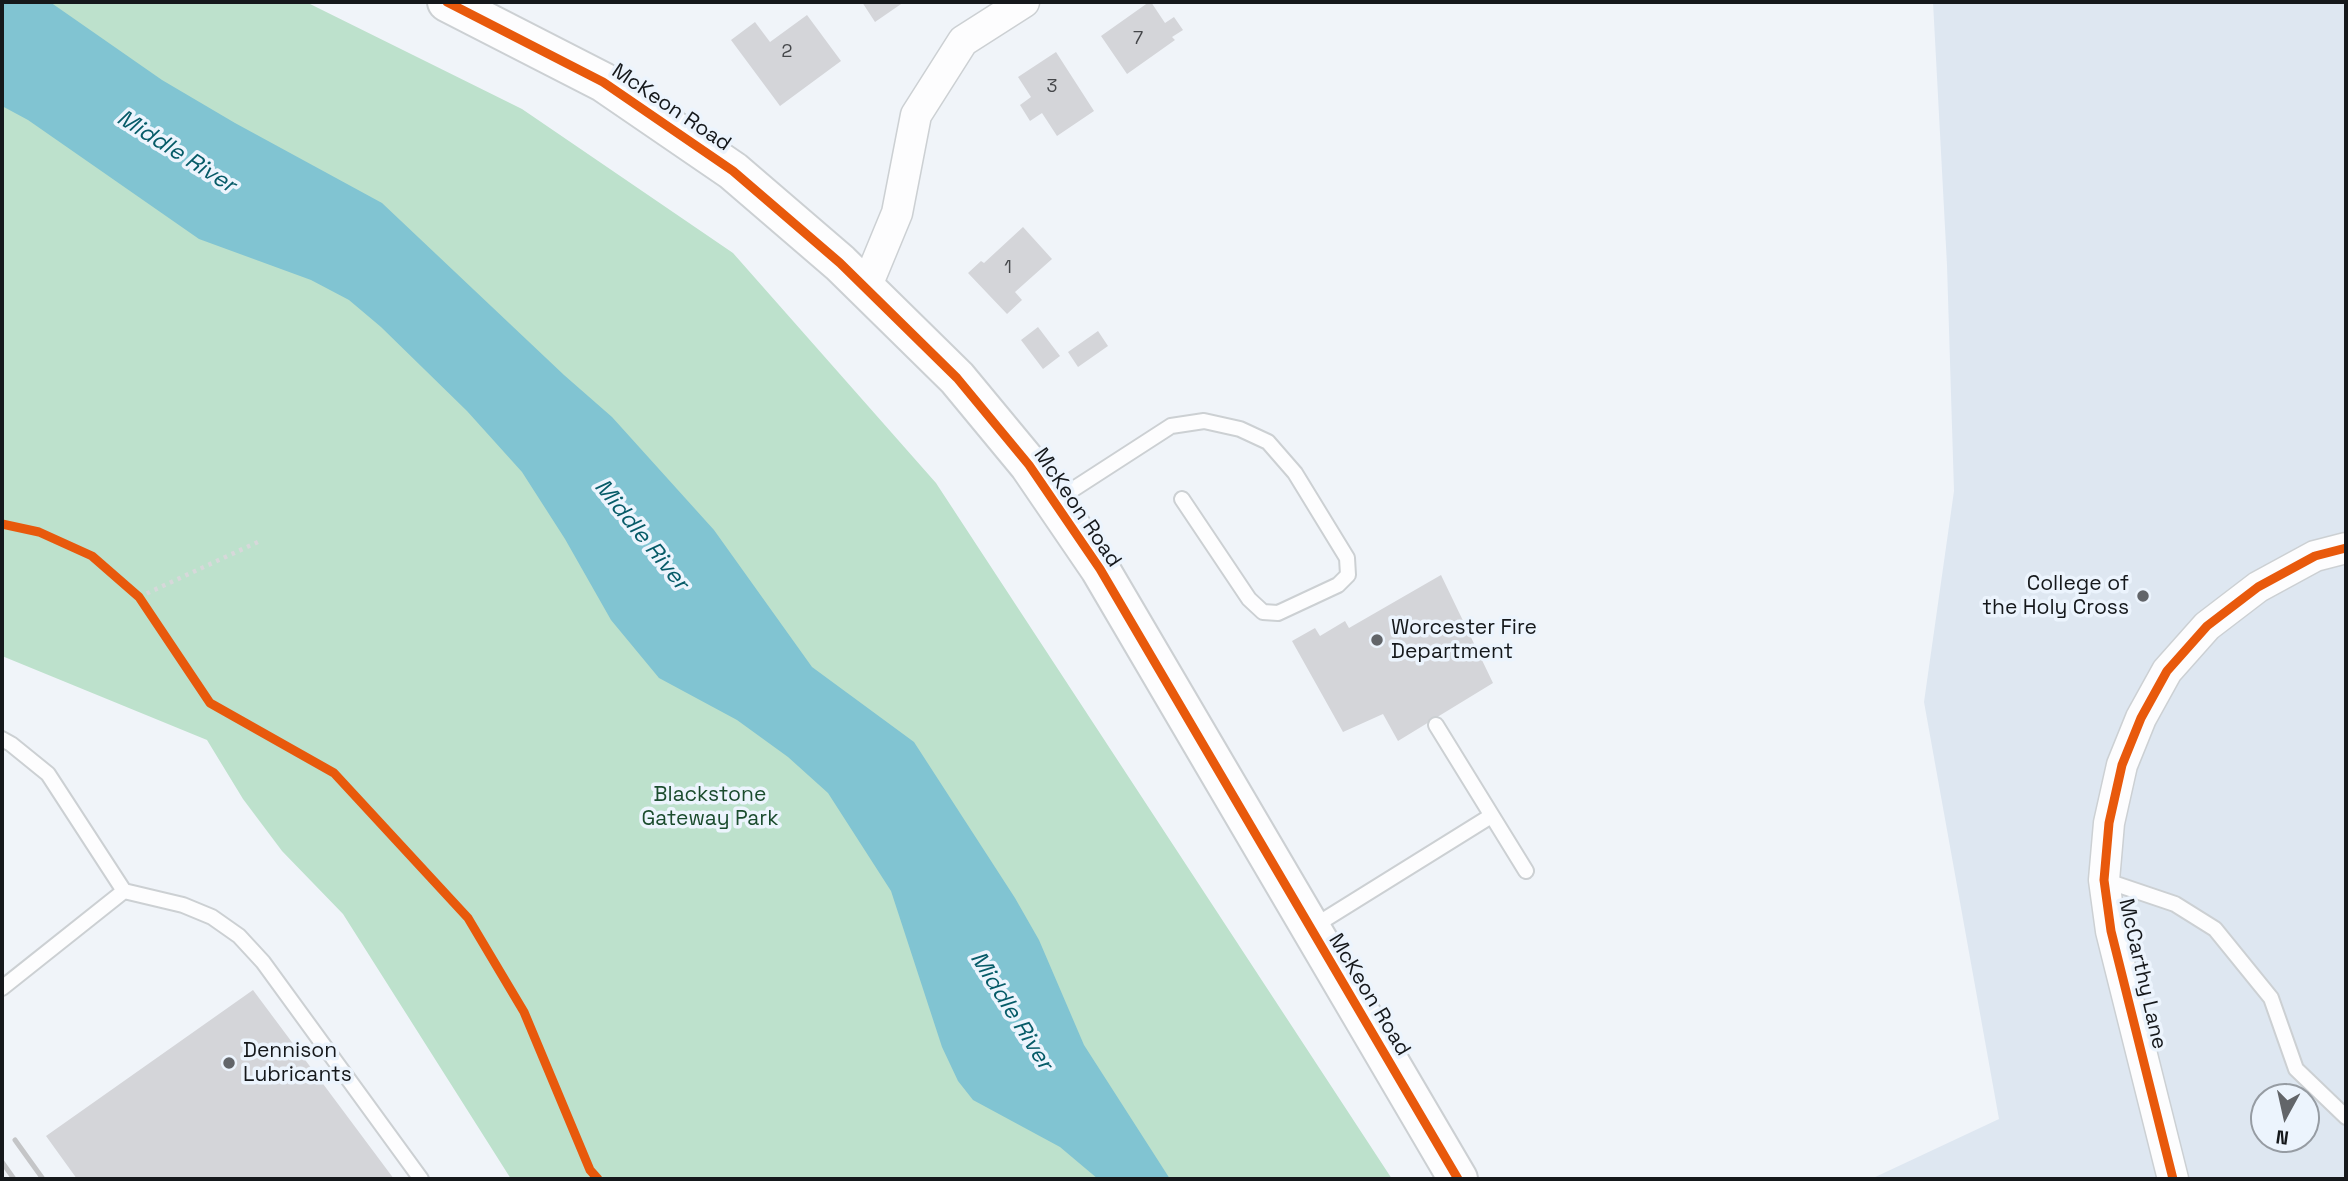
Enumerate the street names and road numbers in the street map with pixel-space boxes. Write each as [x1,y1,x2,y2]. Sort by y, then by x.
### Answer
street label: McKeon Road [607,59,735,157]
street label: McKeon Road [1028,444,1126,572]
street label: McCarthy Lane [2112,896,2172,1052]
street label: McKeon Road [1323,929,1415,1061]

